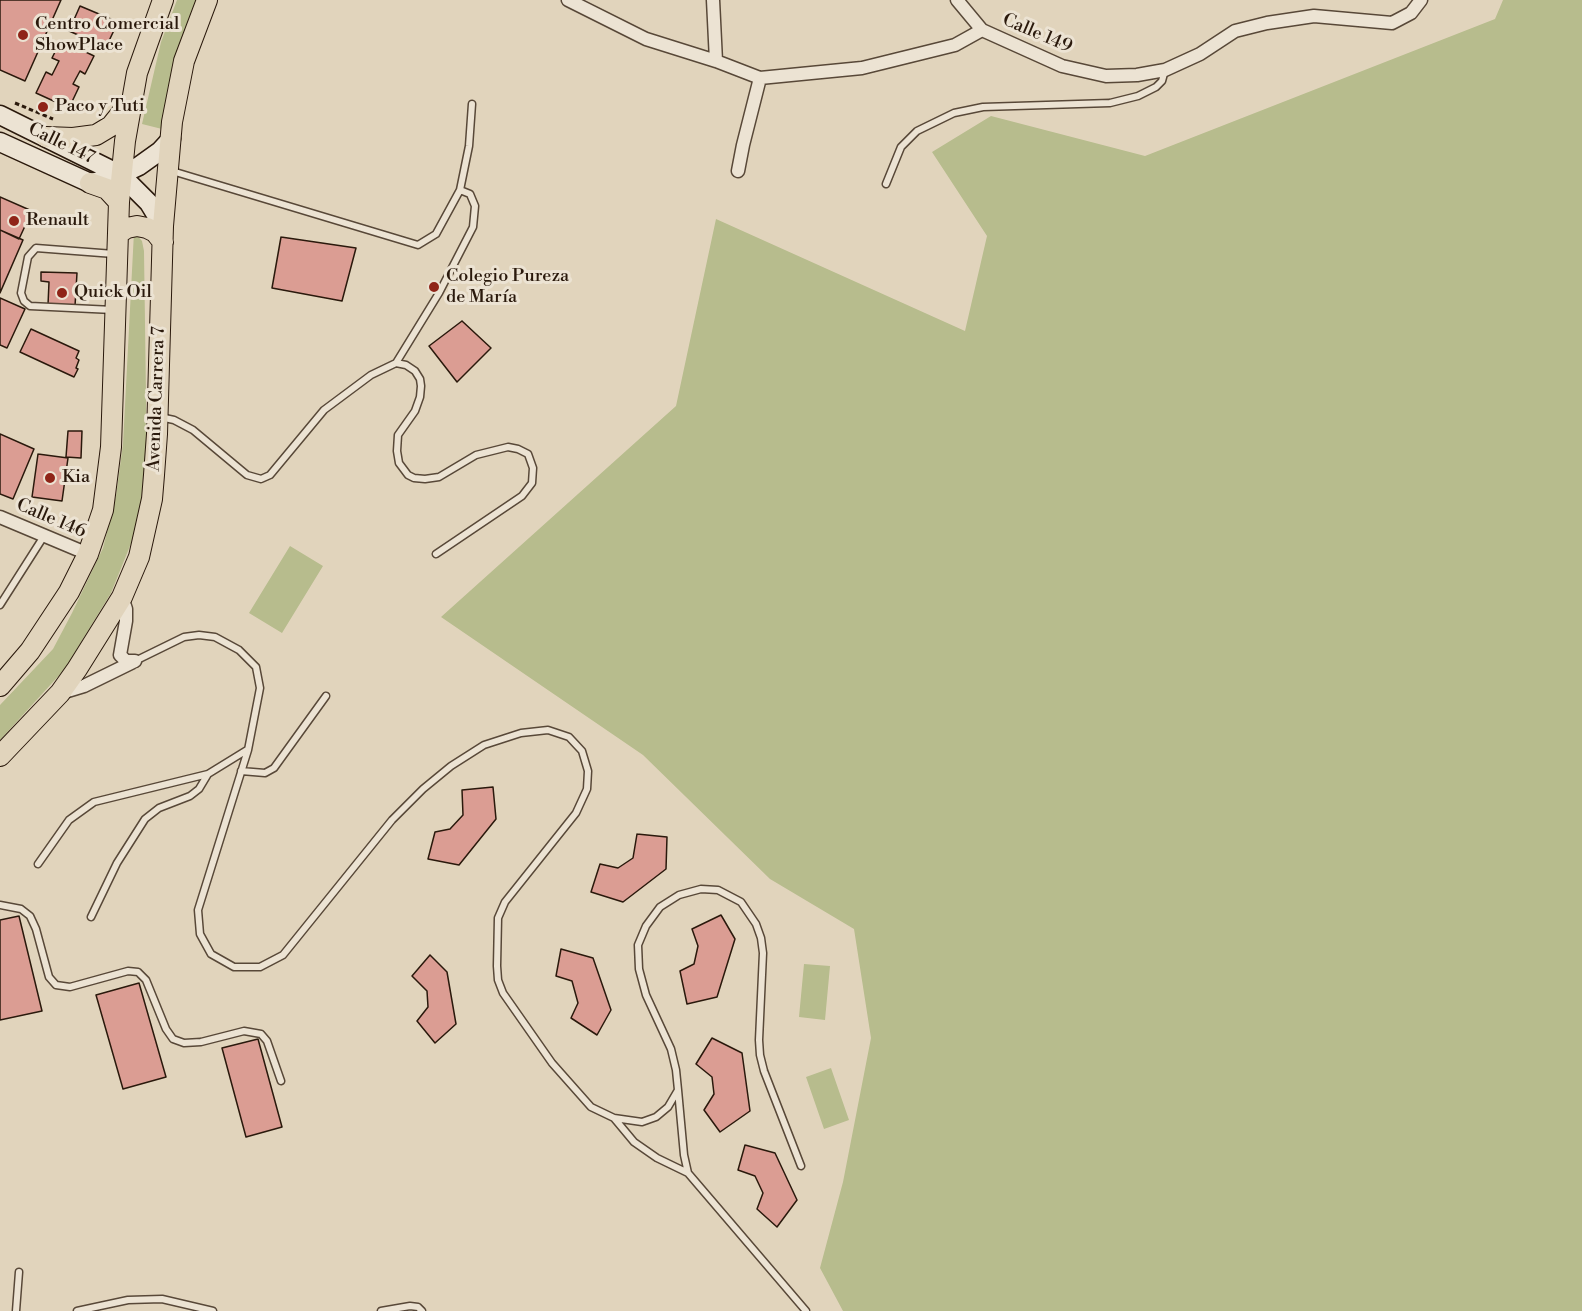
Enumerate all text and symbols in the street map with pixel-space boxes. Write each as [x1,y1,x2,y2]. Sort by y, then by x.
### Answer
street label: Calle 149 [999,10,1075,58]
place label: Centro Comercial ShowPlace [35,14,179,57]
marker: Centro Comercial ShowPlace [16,28,30,42]
place label: Paco y Tuti [55,96,145,118]
marker: Paco y Tuti [36,100,50,114]
street label: Calle 147 [24,119,98,169]
place label: Renault [26,210,89,232]
marker: Renault [7,214,21,228]
place label: Colegio Pureza de María [446,266,569,308]
marker: Colegio Pureza de María [427,280,441,294]
place label: Quick Oil [74,282,152,304]
marker: Quick Oil [55,286,69,300]
street label: Avenida Carrera 7 [144,326,170,472]
place label: Kia [62,467,90,489]
marker: Kia [43,471,57,485]
street label: Calle 146 [13,495,89,543]

